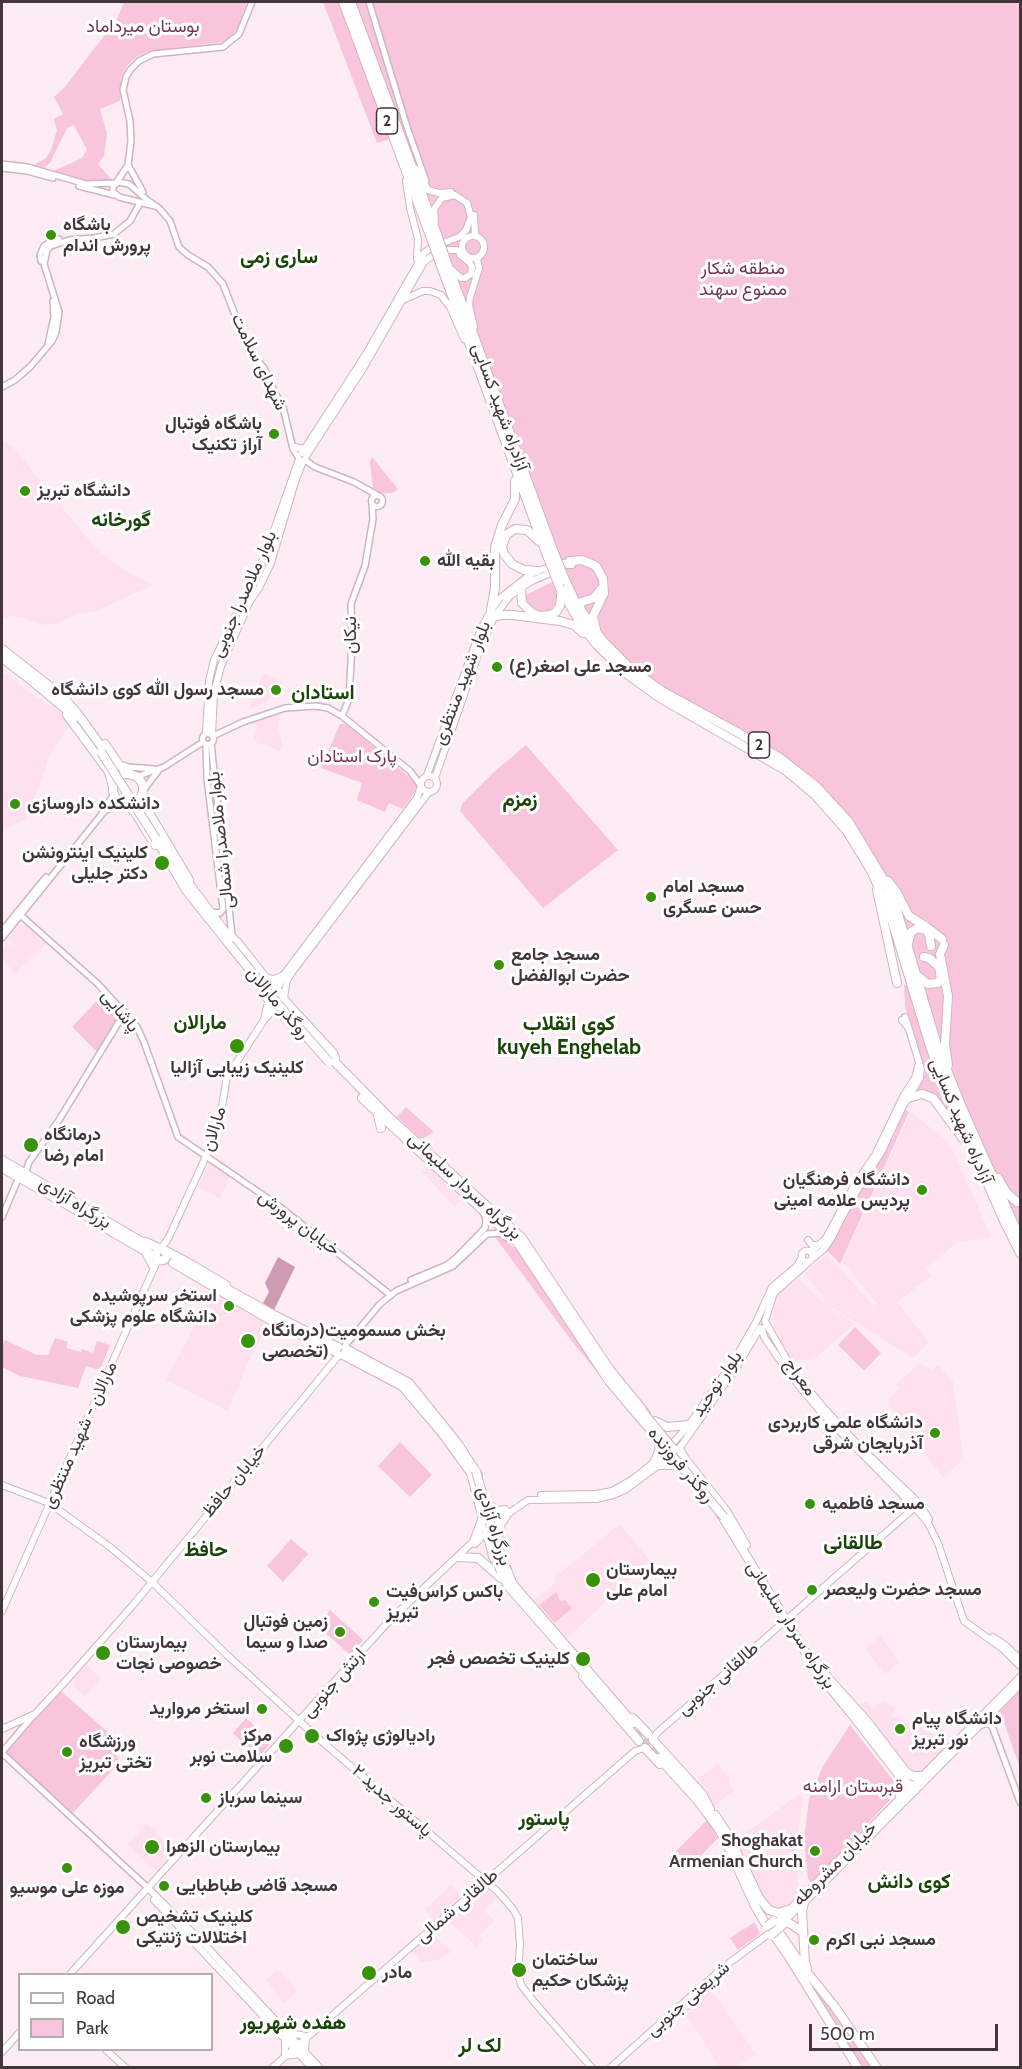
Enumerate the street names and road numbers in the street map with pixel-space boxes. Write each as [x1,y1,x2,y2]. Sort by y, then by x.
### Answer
road number: 2 [376,108,398,134]
street label: شهدای سلامت [226,310,292,414]
street label: آزادراه شهید کسایی [467,340,533,474]
street label: بلوار ملاصدرا جنوبی [206,527,282,661]
street label: نیکان [340,616,362,654]
street label: بلوار شهید منتظری [429,618,495,748]
road number: 2 [748,732,770,758]
street label: بلوار ملاصدرا شمالی [203,770,239,910]
street label: روگذر مارالان [242,963,314,1043]
street label: پاشایی [96,985,144,1037]
street label: آزادراه شهید کسایی [925,1055,997,1187]
street label: مارالان [197,1104,231,1154]
street label: بزرگراه سردار سلیمانی [404,1128,526,1244]
street label: بزرگراه آزادی [35,1172,115,1234]
street label: خیابان پرورش [254,1185,344,1261]
street label: بلوار توحید [687,1347,747,1421]
street label: معراج [779,1354,821,1400]
street label: مارالان - شهید منتظری [38,1358,122,1512]
street label: روگذر فروزنده [643,1423,719,1507]
street label: خیابان حافظ [197,1440,271,1522]
street label: بزرگراه آزادی [472,1484,516,1568]
street label: بزرگراه سردار سلیمانی [742,1557,840,1693]
street label: طالقانی جنوبی [673,1638,763,1720]
street label: ارتش جنوبی [297,1644,371,1722]
street label: پاستور جدید ۲ [347,1760,437,1842]
street label: خیابان مشروطه [788,1817,882,1911]
street label: طالقانی شمالی [411,1864,503,1948]
street label: شریعتی جنوبی [642,1957,734,2041]

